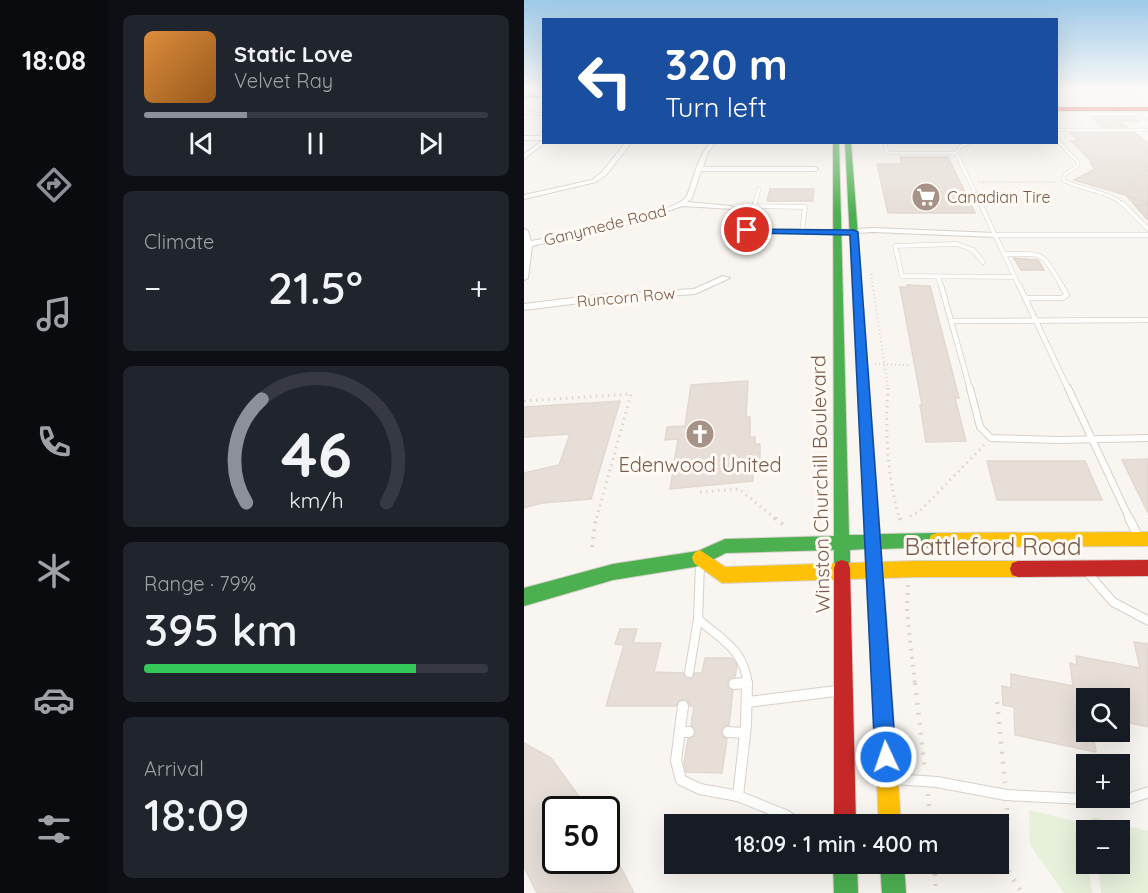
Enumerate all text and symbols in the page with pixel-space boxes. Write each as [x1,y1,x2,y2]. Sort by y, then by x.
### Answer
text: 320 m [665,38,788,91]
text: Static Love [234,40,353,68]
icon: left [566,42,644,120]
text: 18:08 [22,43,86,77]
text: Velvet Ray [234,68,333,93]
text: Turn left [665,90,767,124]
icon: previous [185,127,218,160]
icon: pause [299,127,332,160]
icon: next [414,127,447,160]
icon: directions [33,164,75,206]
supermarket icon: Canadian Tire [910,181,942,213]
place label: Canadian Tire [947,187,1050,207]
street label: Ganymede Road [542,200,668,250]
pin [721,204,772,255]
icon: arrive [730,213,763,246]
text: Climate [144,229,214,254]
text: 21.5° [268,259,363,315]
text: − [144,267,161,308]
text: + [469,267,488,308]
street label: Runcorn Row [576,283,676,311]
icon: music [33,293,75,335]
street label: Winston Churchill Boulevard [805,355,835,613]
text: 46 [280,416,352,494]
church icon: Edenwood United [684,418,716,450]
icon: phone [33,421,75,463]
place label: Edenwood United [618,452,782,477]
text: km/h [289,488,343,514]
street label: Battleford Road [905,531,1081,561]
icon: climate [33,550,75,592]
text: Range · 79% [144,571,256,596]
text: 395 km [144,601,298,657]
icon: car [33,679,75,721]
map controls [1076,688,1130,874]
button: search [1076,688,1130,742]
position arrow [854,725,918,789]
button: + [1076,754,1130,808]
text: Arrival [144,756,204,781]
text: 18:09 [144,786,250,842]
speed limit sign: 50 [542,796,620,874]
icon: filters [33,808,75,850]
button: − [1076,820,1130,874]
text: 18:09 · 1 min · 400 m [735,830,938,858]

